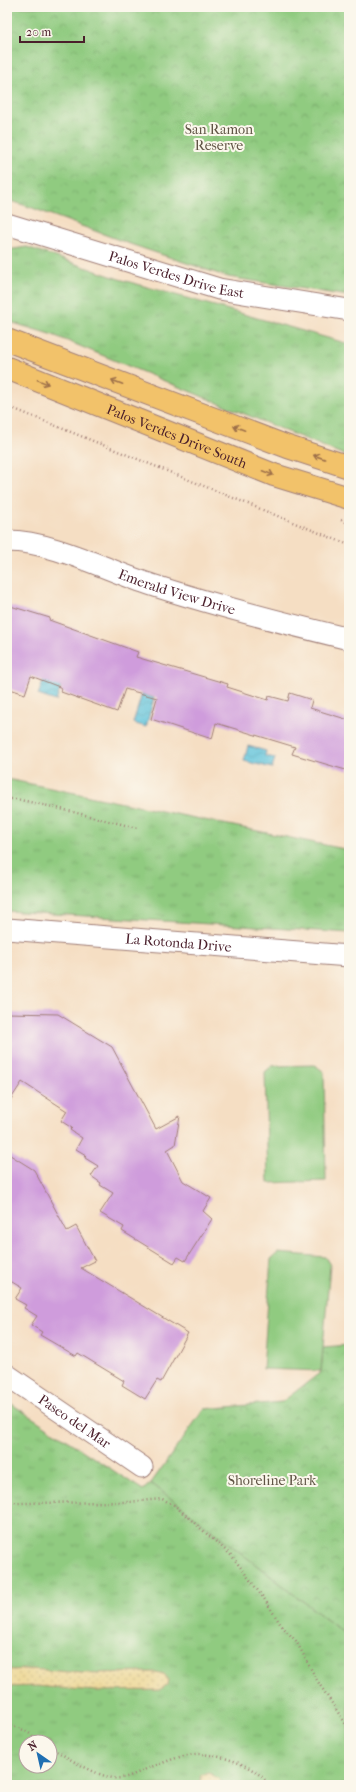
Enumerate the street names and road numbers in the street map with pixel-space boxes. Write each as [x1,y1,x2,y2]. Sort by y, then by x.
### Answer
street label: Palos Verdes Drive East [107,247,245,301]
street label: Palos Verdes Drive South [104,400,250,472]
street label: Emerald View Drive [116,565,237,618]
street label: La Rotonda Drive [125,930,232,955]
street label: Paseo del Mar [35,1391,114,1452]

